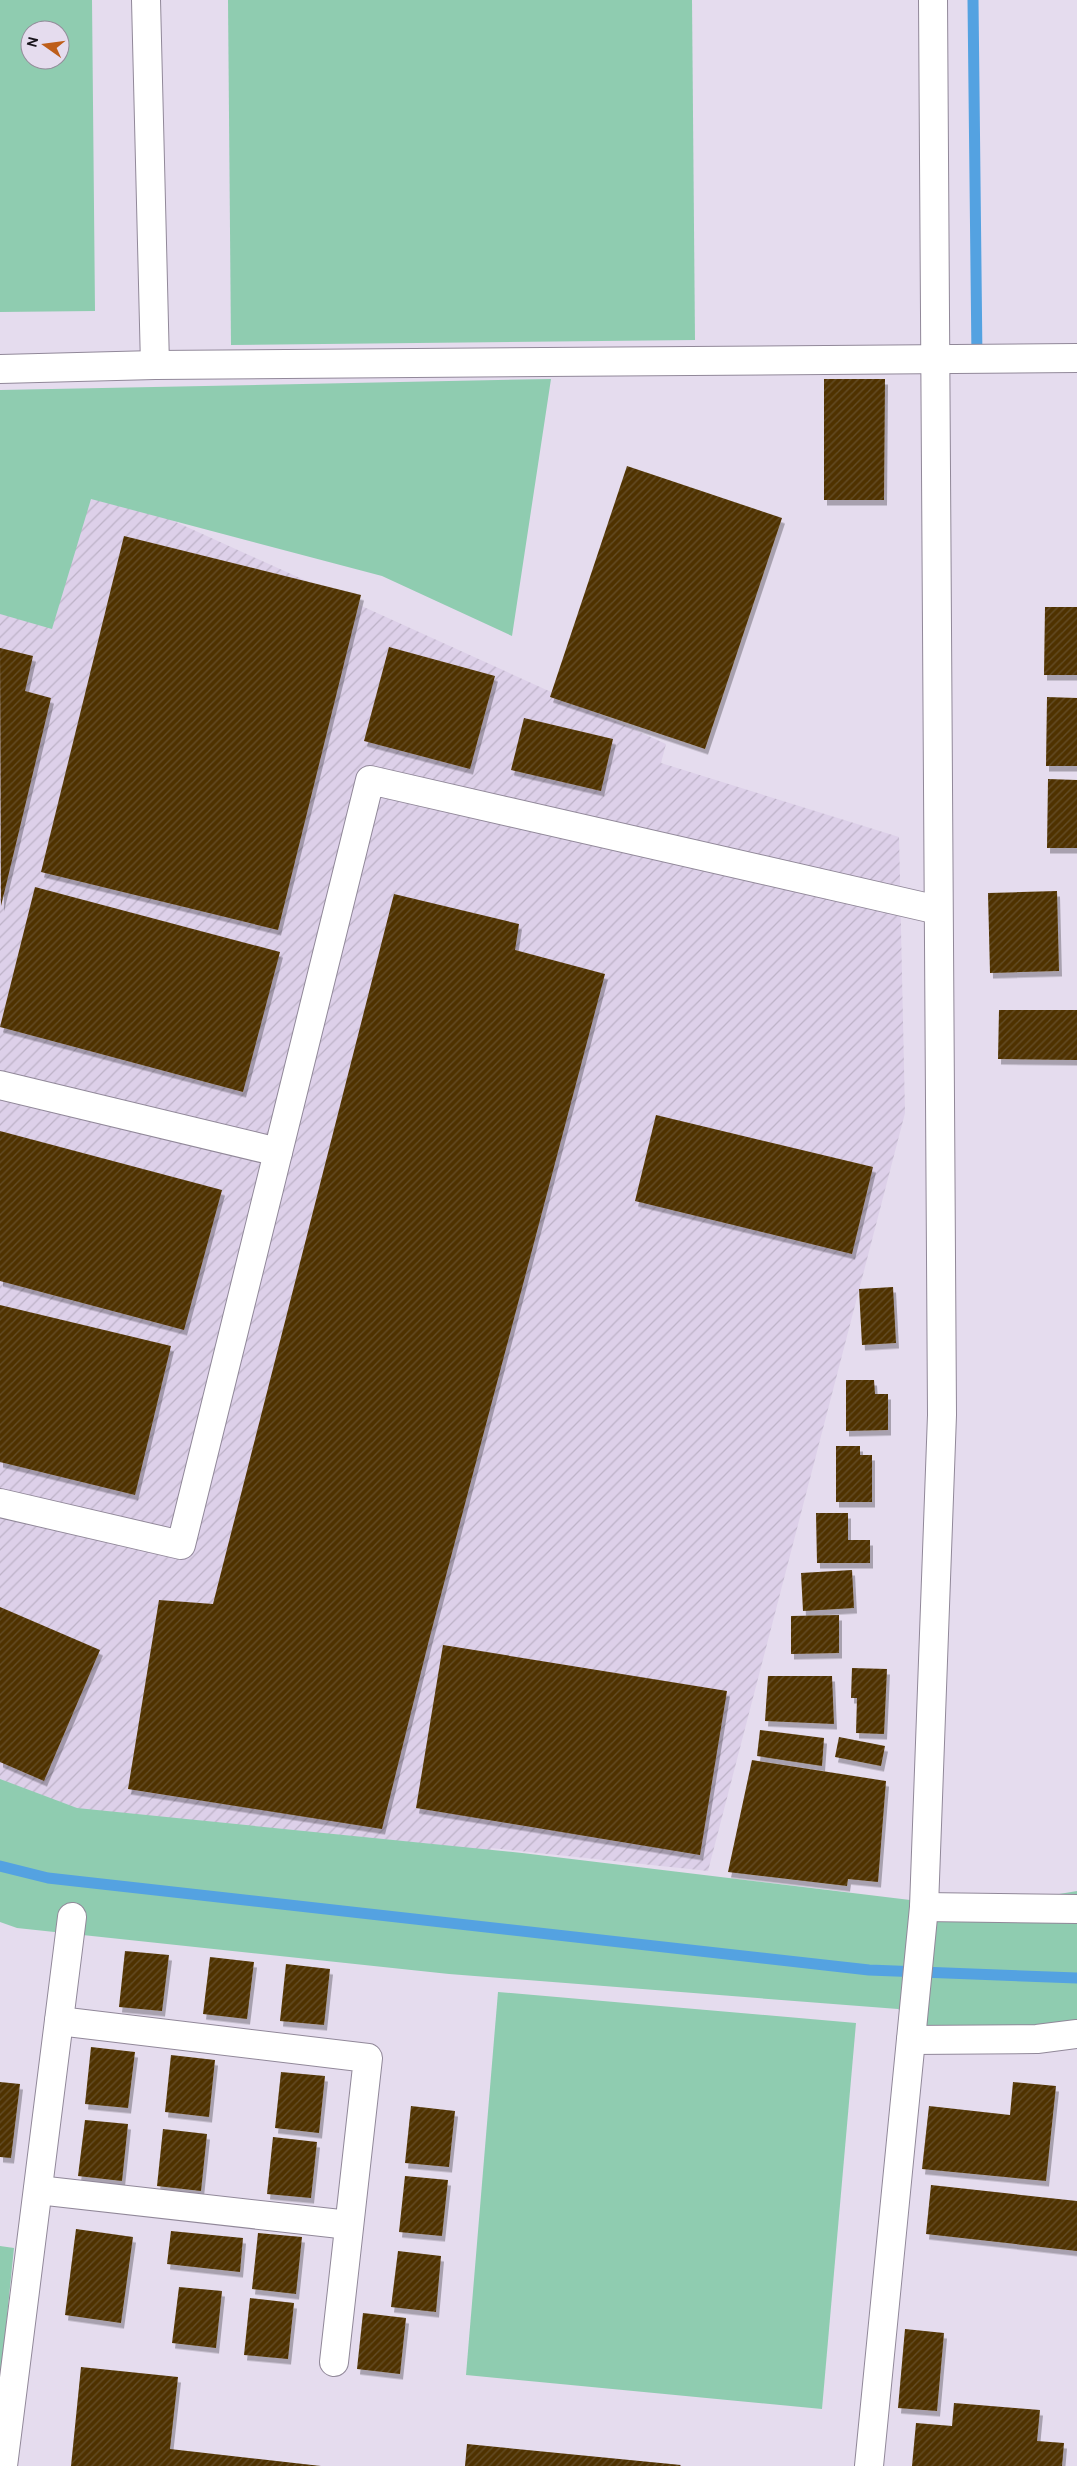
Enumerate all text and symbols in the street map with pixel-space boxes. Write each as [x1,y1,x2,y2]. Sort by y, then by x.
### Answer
north arrow [20,20,70,70]
text: N [24,35,43,49]

